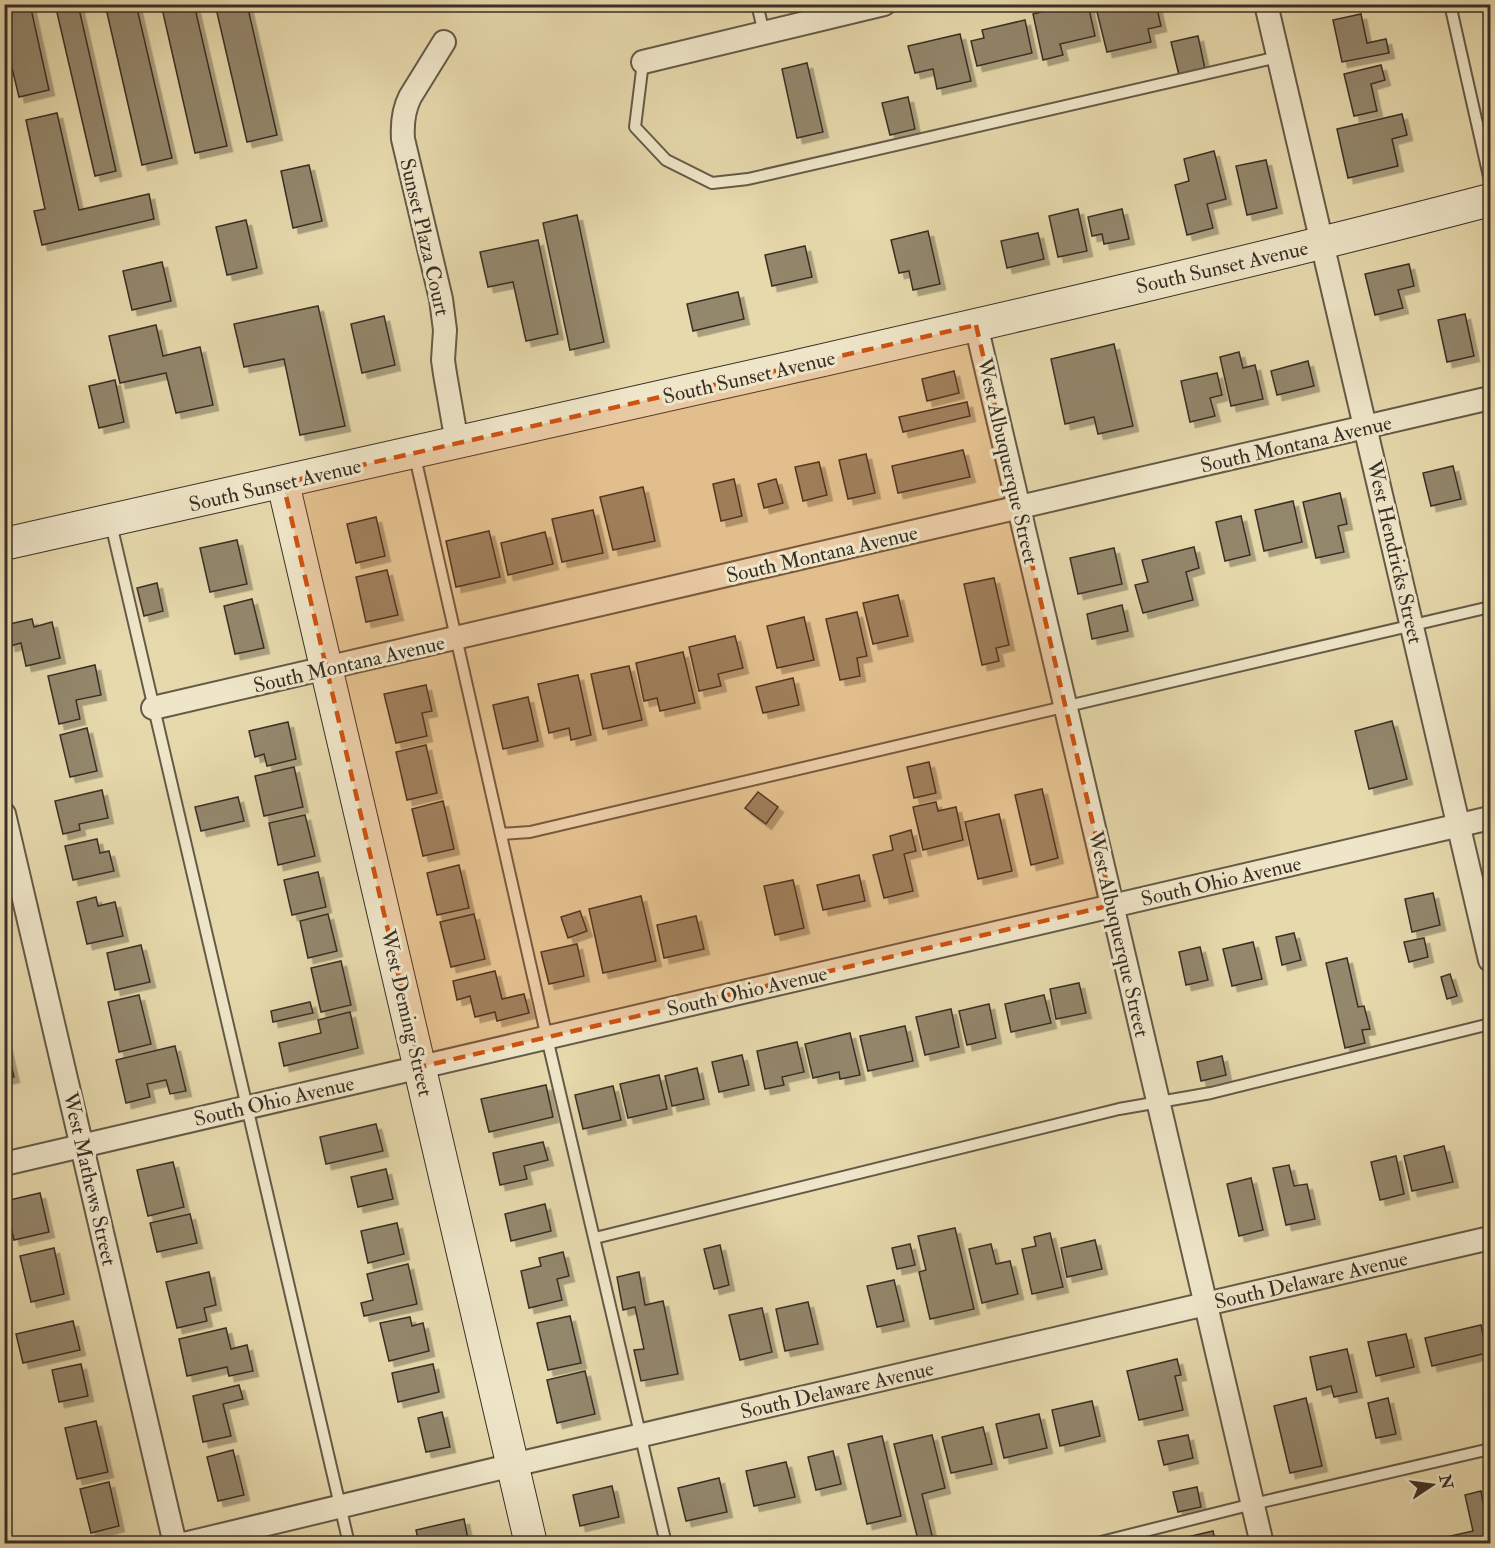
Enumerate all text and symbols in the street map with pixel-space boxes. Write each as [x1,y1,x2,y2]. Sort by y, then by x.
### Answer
street label: Sunset Plaza Court [393,156,456,319]
street label: South Sunset Avenue [1133,234,1311,300]
street label: South Sunset Avenue [660,344,838,410]
street label: West Albuquerque Street [970,355,1044,567]
street label: South Montana Avenue [1198,409,1395,480]
street label: South Sunset Avenue [186,452,364,518]
street label: West Hendricks Street [1360,457,1429,647]
street label: South Montana Avenue [724,519,921,590]
street label: South Montana Avenue [251,629,448,700]
street label: West Albuquerque Street [1081,828,1155,1040]
street label: South Ohio Avenue [1138,850,1304,913]
street label: West Deming Street [374,926,439,1099]
street label: South Ohio Avenue [664,960,830,1023]
street label: South Ohio Avenue [191,1070,357,1133]
street label: West Mathews Street [56,1089,123,1269]
street label: South Delaware Avenue [1212,1245,1411,1316]
street label: South Delaware Avenue [738,1355,937,1426]
north arrow [1402,1455,1462,1515]
text: N [1434,1472,1457,1492]

